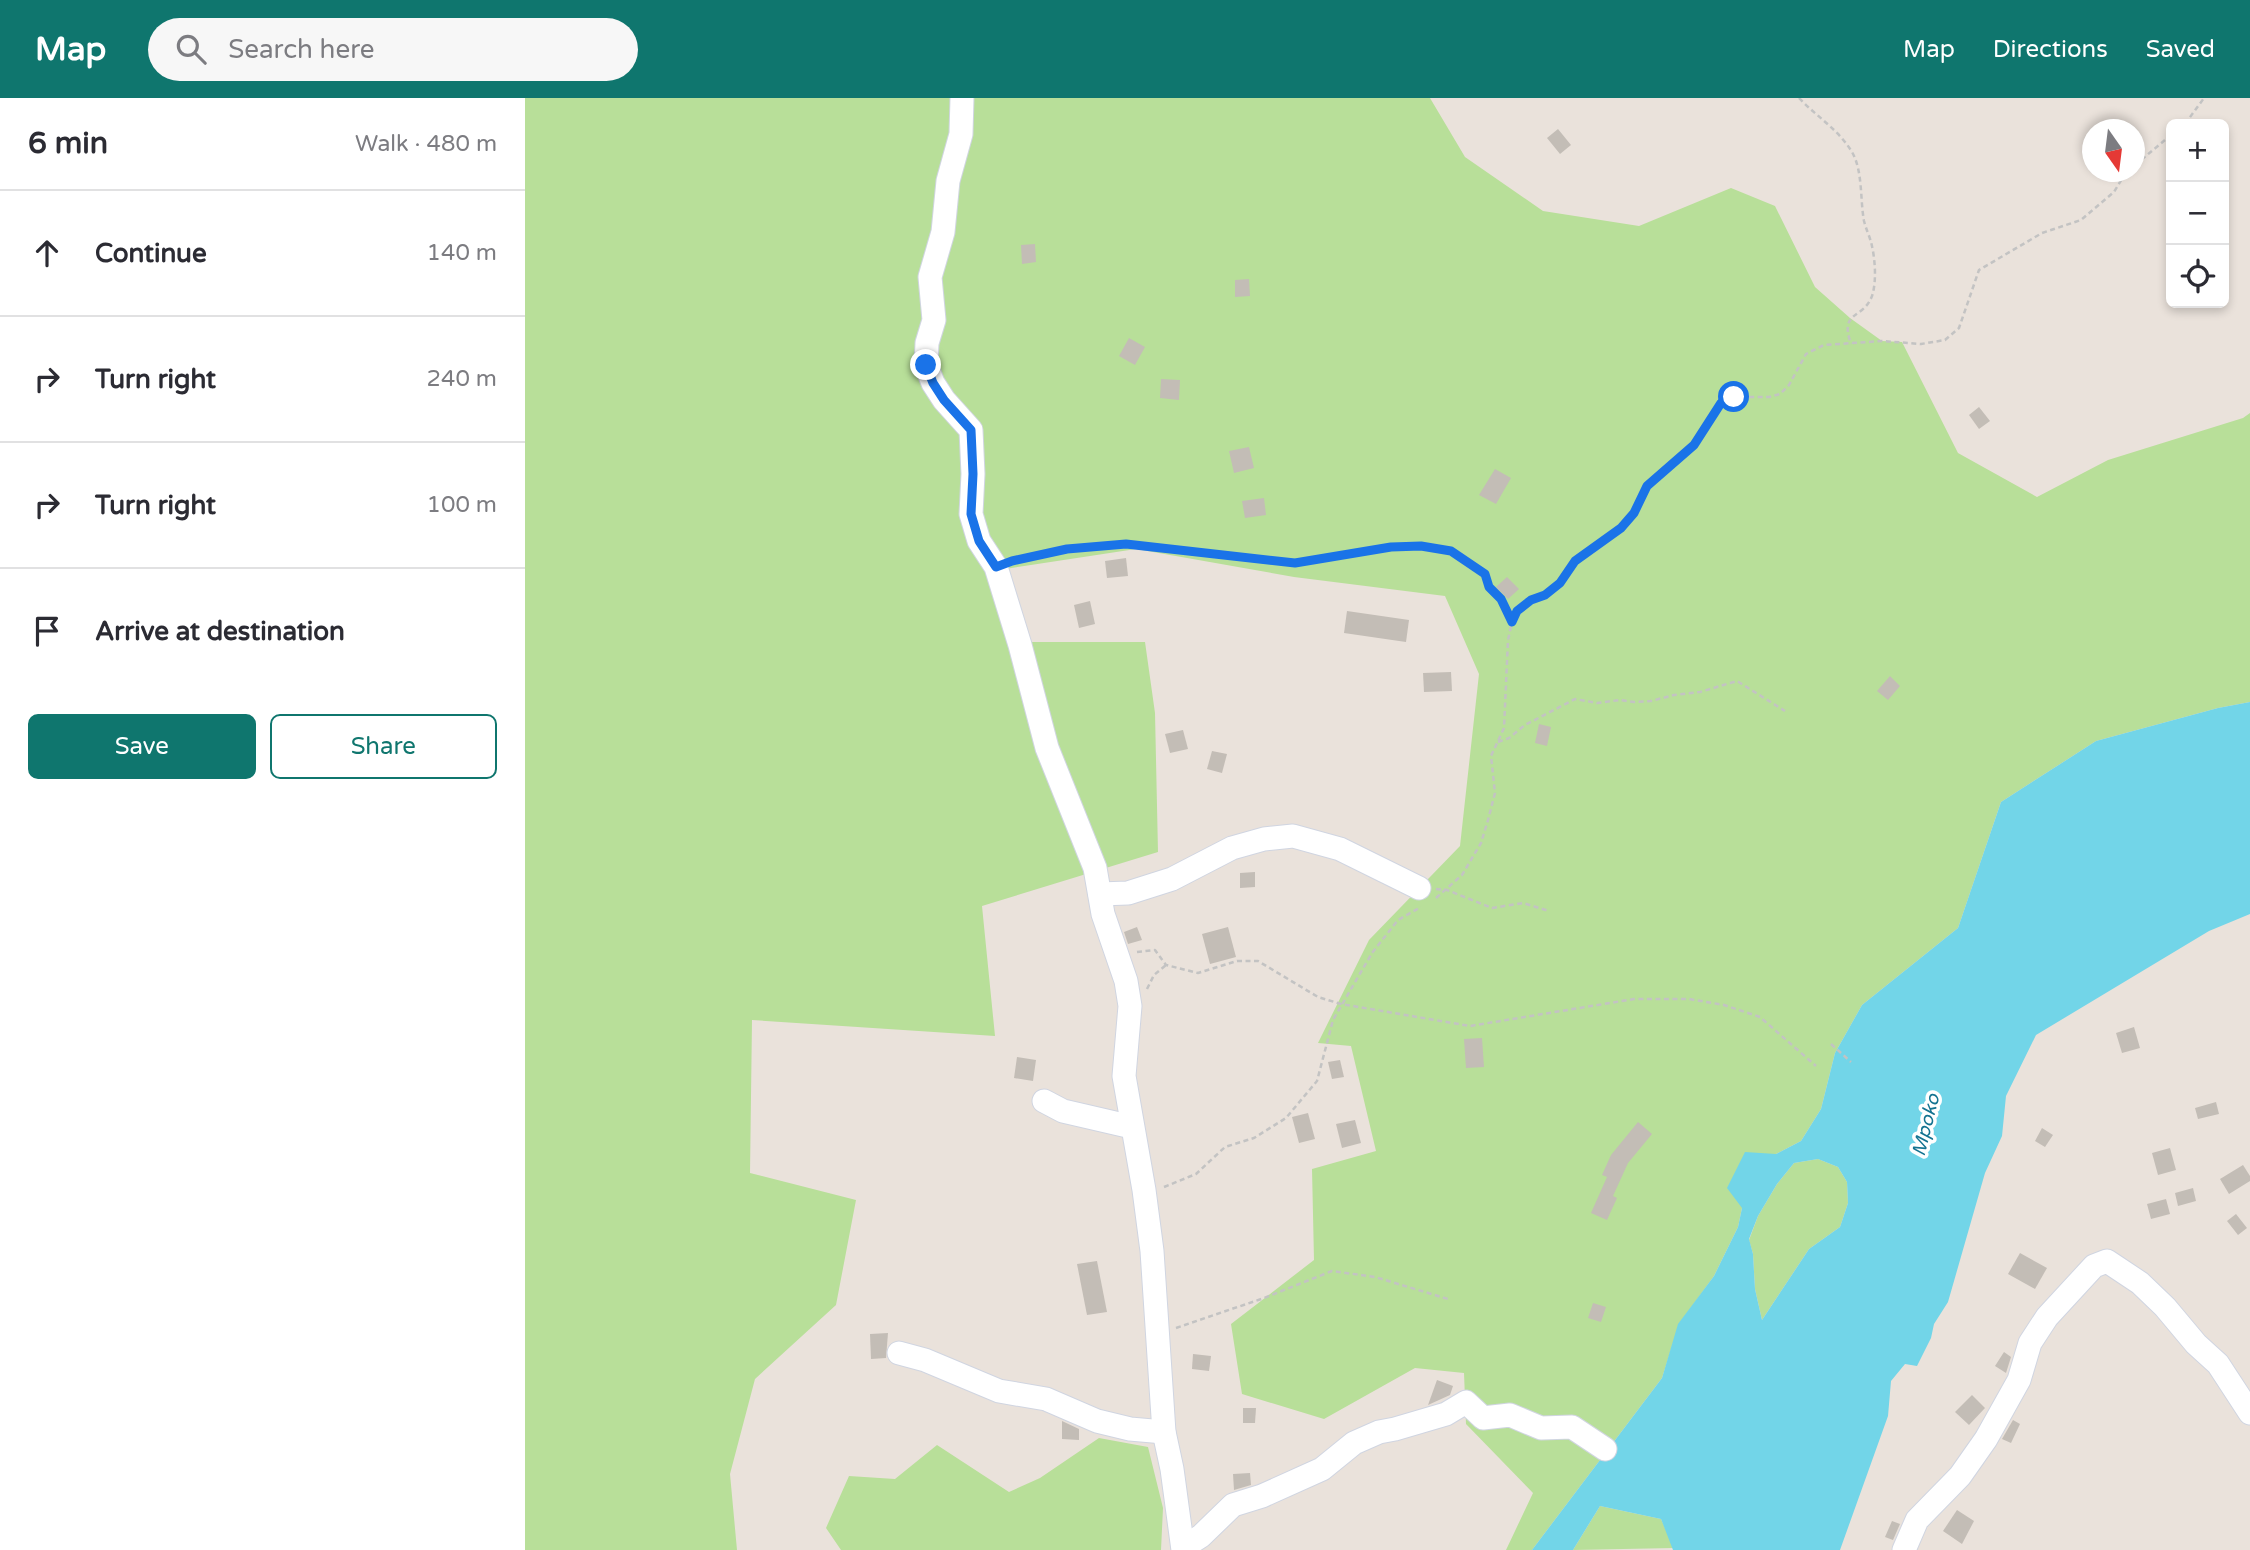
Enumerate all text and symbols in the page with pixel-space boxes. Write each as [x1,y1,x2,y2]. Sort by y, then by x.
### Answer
search box [148,18,638,81]
text: Map [35,30,106,69]
icon: search [172,30,210,68]
text: Search here [228,34,374,65]
text: Map [1903,35,1955,64]
text: Directions [1993,35,2108,64]
text: Saved [2146,35,2215,64]
north arrow [2082,119,2145,182]
map controls [2166,119,2229,308]
button: + [2166,119,2229,182]
text: 6 min [28,125,108,162]
text: Walk · 480 m [355,130,497,158]
button: − [2166,182,2229,245]
icon: ahead [28,234,66,272]
text: Continue [95,238,207,269]
text: 140 m [427,239,497,267]
button: locate [2166,245,2229,308]
route end [910,349,941,380]
icon: right [28,360,66,398]
text: Turn right [95,364,216,395]
text: 240 m [427,365,497,393]
route start [1718,381,1749,412]
icon: right [28,486,66,524]
text: Turn right [95,490,216,521]
text: 100 m [427,491,497,519]
icon: arrive [28,612,66,650]
text: Arrive at destination [95,616,345,647]
button: Save [28,714,256,779]
button: Share [270,714,497,779]
water label: Mpoko [1908,1090,1945,1158]

